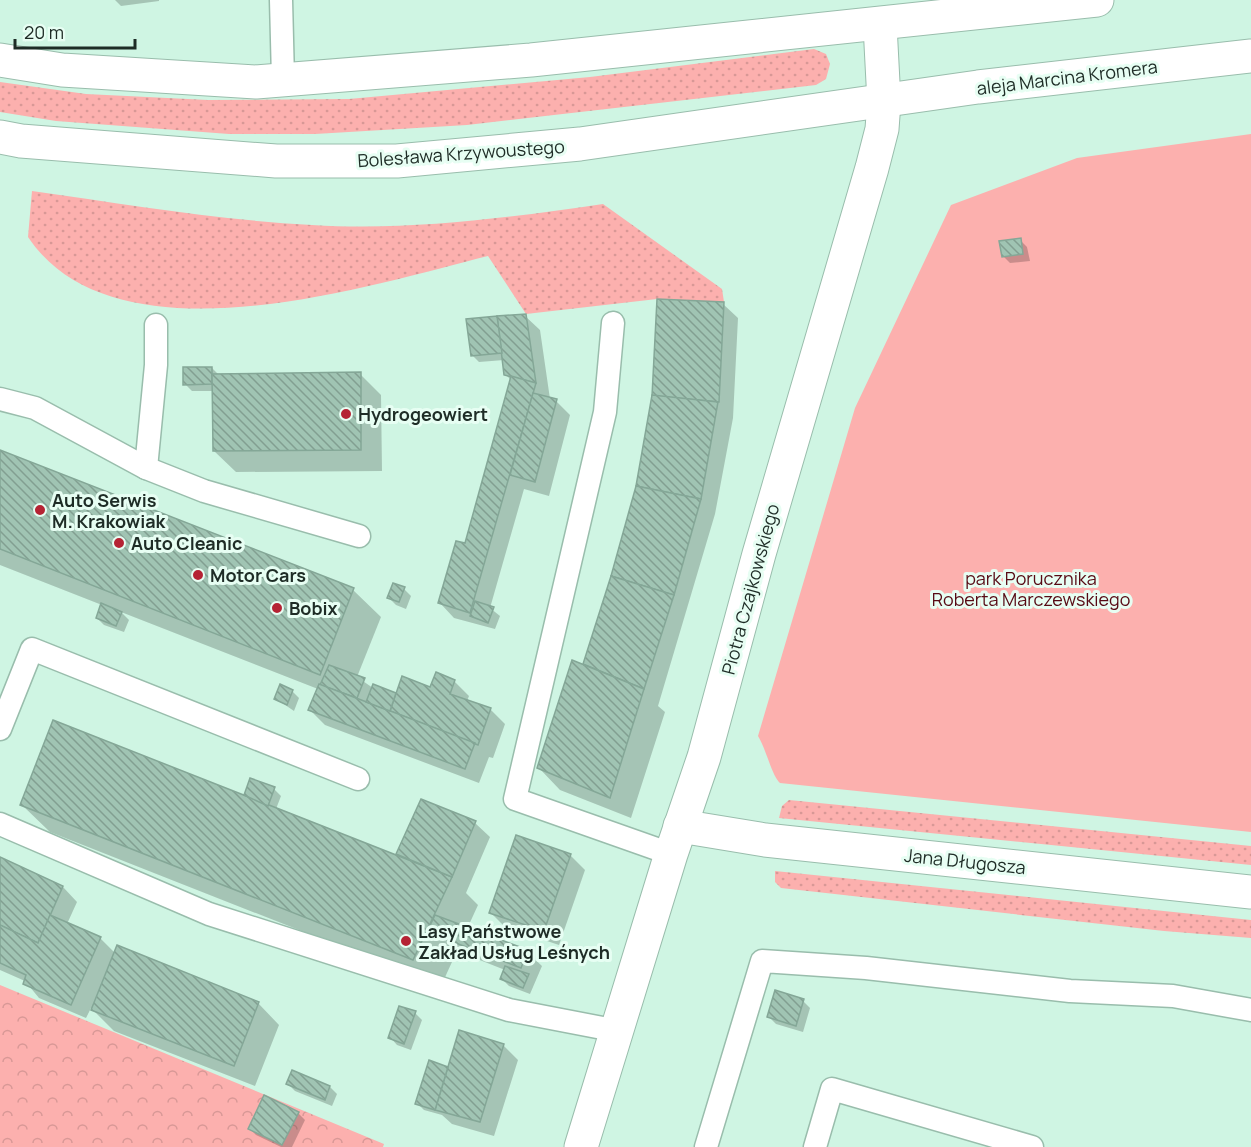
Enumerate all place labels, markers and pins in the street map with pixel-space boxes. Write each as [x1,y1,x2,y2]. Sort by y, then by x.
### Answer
place label: Hydrogeowiert [358,402,488,426]
marker: Hydrogeowiert [339,407,353,421]
place label: Auto Serwis M. Krakowiak [52,488,167,533]
marker: Auto Serwis M. Krakowiak [33,503,47,517]
place label: Auto Cleanic [131,531,242,555]
marker: Auto Cleanic [112,536,126,550]
place label: Motor Cars [210,563,306,587]
marker: Motor Cars [191,568,205,582]
place label: Bobix [289,596,338,620]
marker: Bobix [270,601,284,615]
place label: Lasy Państwowe Zakład Usług Leśnych [418,919,610,964]
marker: Lasy Państwowe Zakład Usług Leśnych [399,934,413,948]

